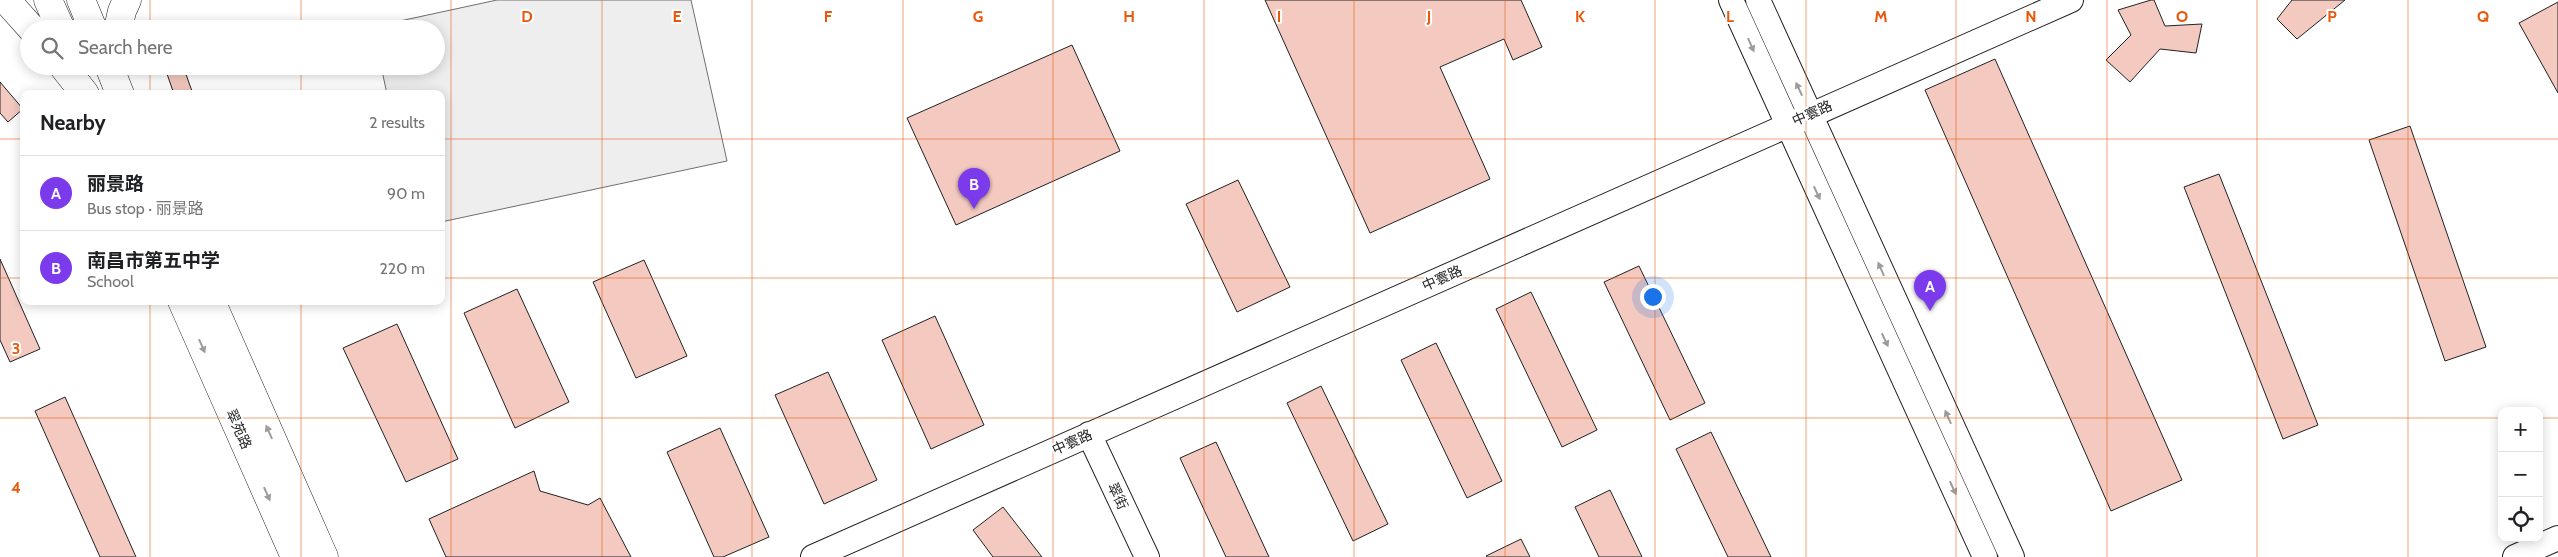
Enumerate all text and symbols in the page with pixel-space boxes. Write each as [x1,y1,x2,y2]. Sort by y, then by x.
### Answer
text: D [521,7,533,26]
text: E [672,7,682,26]
text: F [824,7,833,26]
text: G [973,7,983,26]
text: H [1123,7,1135,26]
text: I [1277,7,1281,26]
text: J [1426,7,1431,26]
text: K [1575,7,1585,26]
text: L [1726,7,1734,26]
text: M [1874,7,1888,26]
text: N [2025,7,2037,26]
text: O [2176,7,2188,26]
text: P [2327,7,2337,26]
text: Q [2477,7,2489,26]
search box [20,20,445,75]
icon: search [38,34,66,62]
text: Search here [78,36,172,59]
one-way arrow [1747,38,1755,52]
one-way arrow [1795,82,1803,96]
street label: 中寰路 [1789,96,1835,130]
text: Nearby [40,110,106,135]
text: 2 results [369,113,425,132]
pin: B [958,168,990,209]
text: 丽景路 [87,172,144,195]
text: A [51,184,61,203]
text: 90 m [387,184,425,203]
one-way arrow [1814,186,1822,200]
text: Bus stop · 丽景路 [87,199,204,218]
text: 南昌市第五中学 [87,249,220,272]
text: B [51,259,61,278]
text: 220 m [379,259,425,278]
street label: 中寰路 [1419,261,1465,295]
one-way arrow [1877,262,1885,276]
pin: A [1914,270,1946,311]
text: School [87,272,134,291]
your location [1640,284,1666,310]
one-way arrow [1881,333,1889,348]
text: 3 [12,339,20,358]
one-way arrow [198,339,206,353]
street label: 翠苑路 [222,406,256,452]
map controls [2498,407,2543,542]
button: + [2498,407,2543,452]
one-way arrow [1944,410,1952,424]
one-way arrow [264,425,272,439]
street label: 中寰路 [1049,425,1095,459]
button: − [2498,452,2543,497]
text: 4 [11,478,21,497]
street label: 翠街 [1104,480,1132,512]
one-way arrow [1949,481,1957,495]
one-way arrow [264,487,272,501]
button: locate [2498,497,2543,542]

